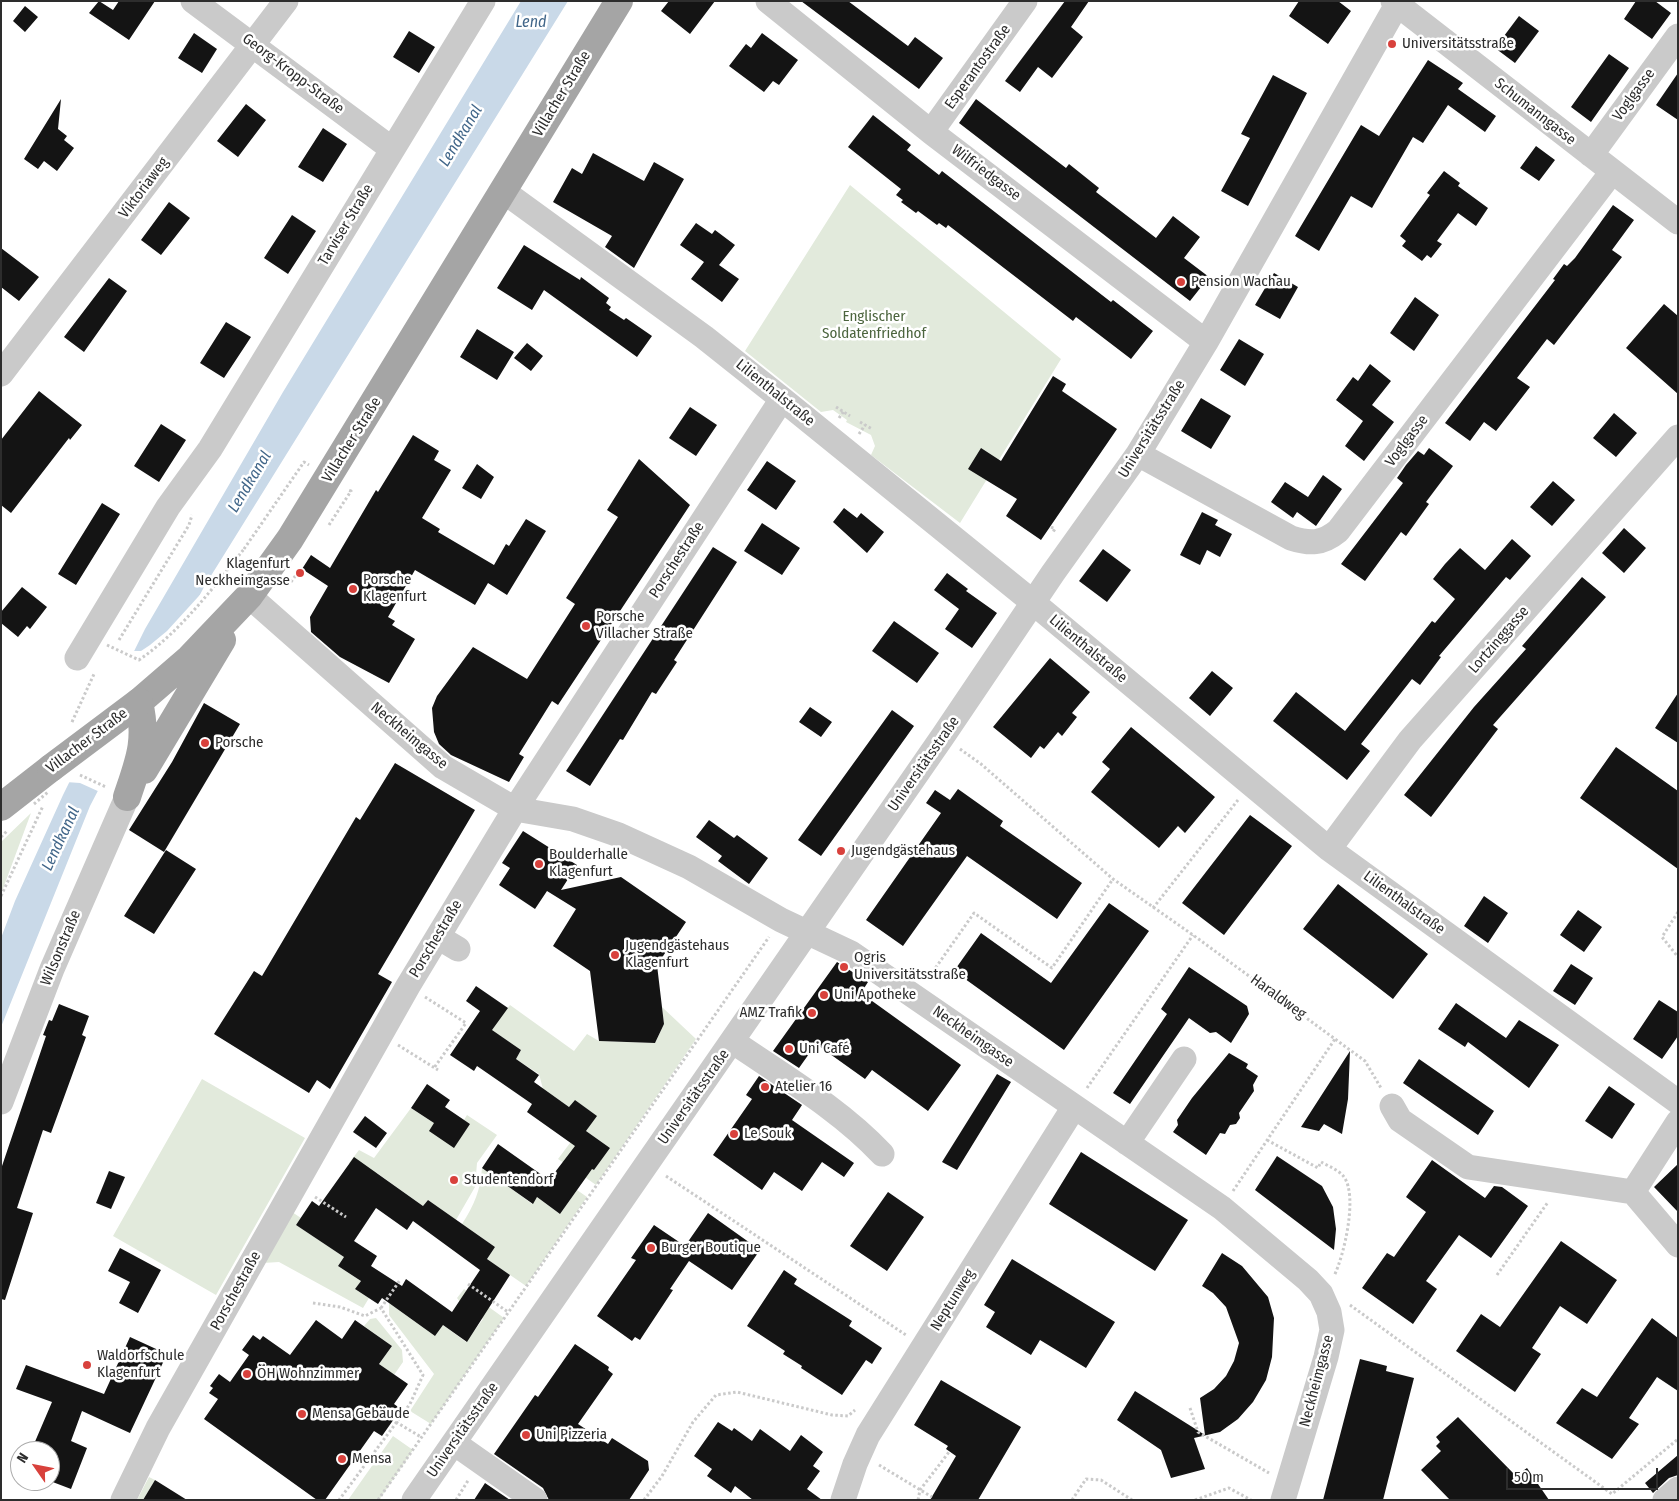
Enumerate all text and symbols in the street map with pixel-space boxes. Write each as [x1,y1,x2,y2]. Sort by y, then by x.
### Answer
water label: Lend [515,13,547,33]
street label: Esperantostraße [941,21,1015,113]
street label: Georg-Kropp-Straße [239,30,347,118]
place label: Universitätsstraße [1402,35,1514,53]
marker: Universitätsstraße [1386,38,1398,50]
street label: Villacher Straße [529,48,595,140]
street label: Voglgasse [1609,65,1659,125]
street label: Schumanngasse [1491,75,1579,149]
water label: Lendkanal [435,102,487,170]
street label: Wilfriedgasse [948,141,1024,205]
street label: Viktoriaweg [115,154,173,222]
street label: Tarviser Straße [315,181,377,269]
place label: Pension Wachau [1191,273,1291,291]
marker: Pension Wachau [1175,276,1187,288]
park label: Englischer Soldatenfriedhof [822,308,926,343]
street label: Lilienthalstraße [732,356,818,430]
street label: Universitätsstraße [1115,377,1189,481]
street label: Villacher Straße [319,394,385,486]
street label: Voglgasse [1382,412,1432,470]
water label: Lendkanal [224,448,276,516]
street label: Porschestraße [646,518,708,602]
place label: Klagenfurt Neckheimgasse [195,555,290,590]
marker: Klagenfurt Neckheimgasse [294,567,306,579]
place label: Porsche Klagenfurt [363,571,427,606]
marker: Porsche Klagenfurt [347,583,359,595]
street label: Lortzinggasse [1465,603,1533,677]
place label: Porsche Villacher Straße [596,608,693,643]
street label: Lilienthalstraße [1045,611,1131,687]
marker: Porsche Villacher Straße [580,620,592,632]
street label: Neckheimgasse [367,699,451,773]
street label: Villacher Straße [43,705,131,777]
street label: Universitätsstraße [885,713,963,815]
place label: Porsche [215,734,263,752]
marker: Porsche [199,737,211,749]
water label: Lendkanal [38,804,84,874]
place label: Jugendgästehaus [851,842,955,860]
marker: Jugendgästehaus [835,845,847,857]
place label: Boulderhalle Klagenfurt [549,846,628,881]
marker: Boulderhalle Klagenfurt [533,858,545,870]
street label: Lilienthalstraße [1360,867,1448,939]
street label: Porschestraße [406,897,466,981]
street label: Wilsonstraße [37,908,85,988]
place label: Jugendgästehaus Klagenfurt [625,937,729,972]
marker: Jugendgästehaus Klagenfurt [609,949,621,961]
place label: Ogris Universitätsstraße [854,949,966,984]
marker: Ogris Universitätsstraße [838,961,850,973]
street label: Haraldweg [1247,971,1309,1023]
place label: Uni Apotheke [834,986,916,1004]
marker: Uni Apotheke [818,989,830,1001]
street label: Neckheimgasse [929,1002,1017,1072]
place label: AMZ Trafik [739,1004,802,1022]
marker: AMZ Trafik [806,1007,818,1019]
place label: Uni Café [799,1040,850,1058]
marker: Uni Café [783,1043,795,1055]
street label: Universitätsstraße [655,1046,733,1148]
place label: Atelier 16 [775,1078,832,1096]
marker: Atelier 16 [759,1081,771,1093]
place label: Le Souk [744,1125,791,1143]
marker: Le Souk [728,1128,740,1140]
place label: Studentendorf [464,1171,553,1189]
marker: Studentendorf [448,1174,460,1186]
place label: Burger Boutique [661,1239,761,1257]
marker: Burger Boutique [645,1242,657,1254]
street label: Porschestraße [207,1248,265,1334]
street label: Neptunweg [927,1266,979,1334]
street label: Neckheimgasse [1296,1333,1338,1429]
place label: Waldorfschule Klagenfurt [97,1347,184,1382]
marker: Waldorfschule Klagenfurt [81,1359,93,1371]
place label: ÖH Wohnzimmer [257,1365,359,1383]
marker: ÖH Wohnzimmer [241,1368,253,1380]
street label: Universitätsstraße [424,1379,502,1481]
place label: Mensa Gebäude [312,1405,410,1423]
marker: Mensa Gebäude [296,1408,308,1420]
place label: Uni Pizzeria [536,1426,607,1444]
marker: Uni Pizzeria [520,1429,532,1441]
north arrow [10,1441,60,1491]
text: N [13,1450,32,1466]
place label: Mensa [352,1450,392,1468]
marker: Mensa [336,1453,348,1465]
scale bar [1509,1458,1662,1490]
text: 50 m [1514,1468,1544,1486]

